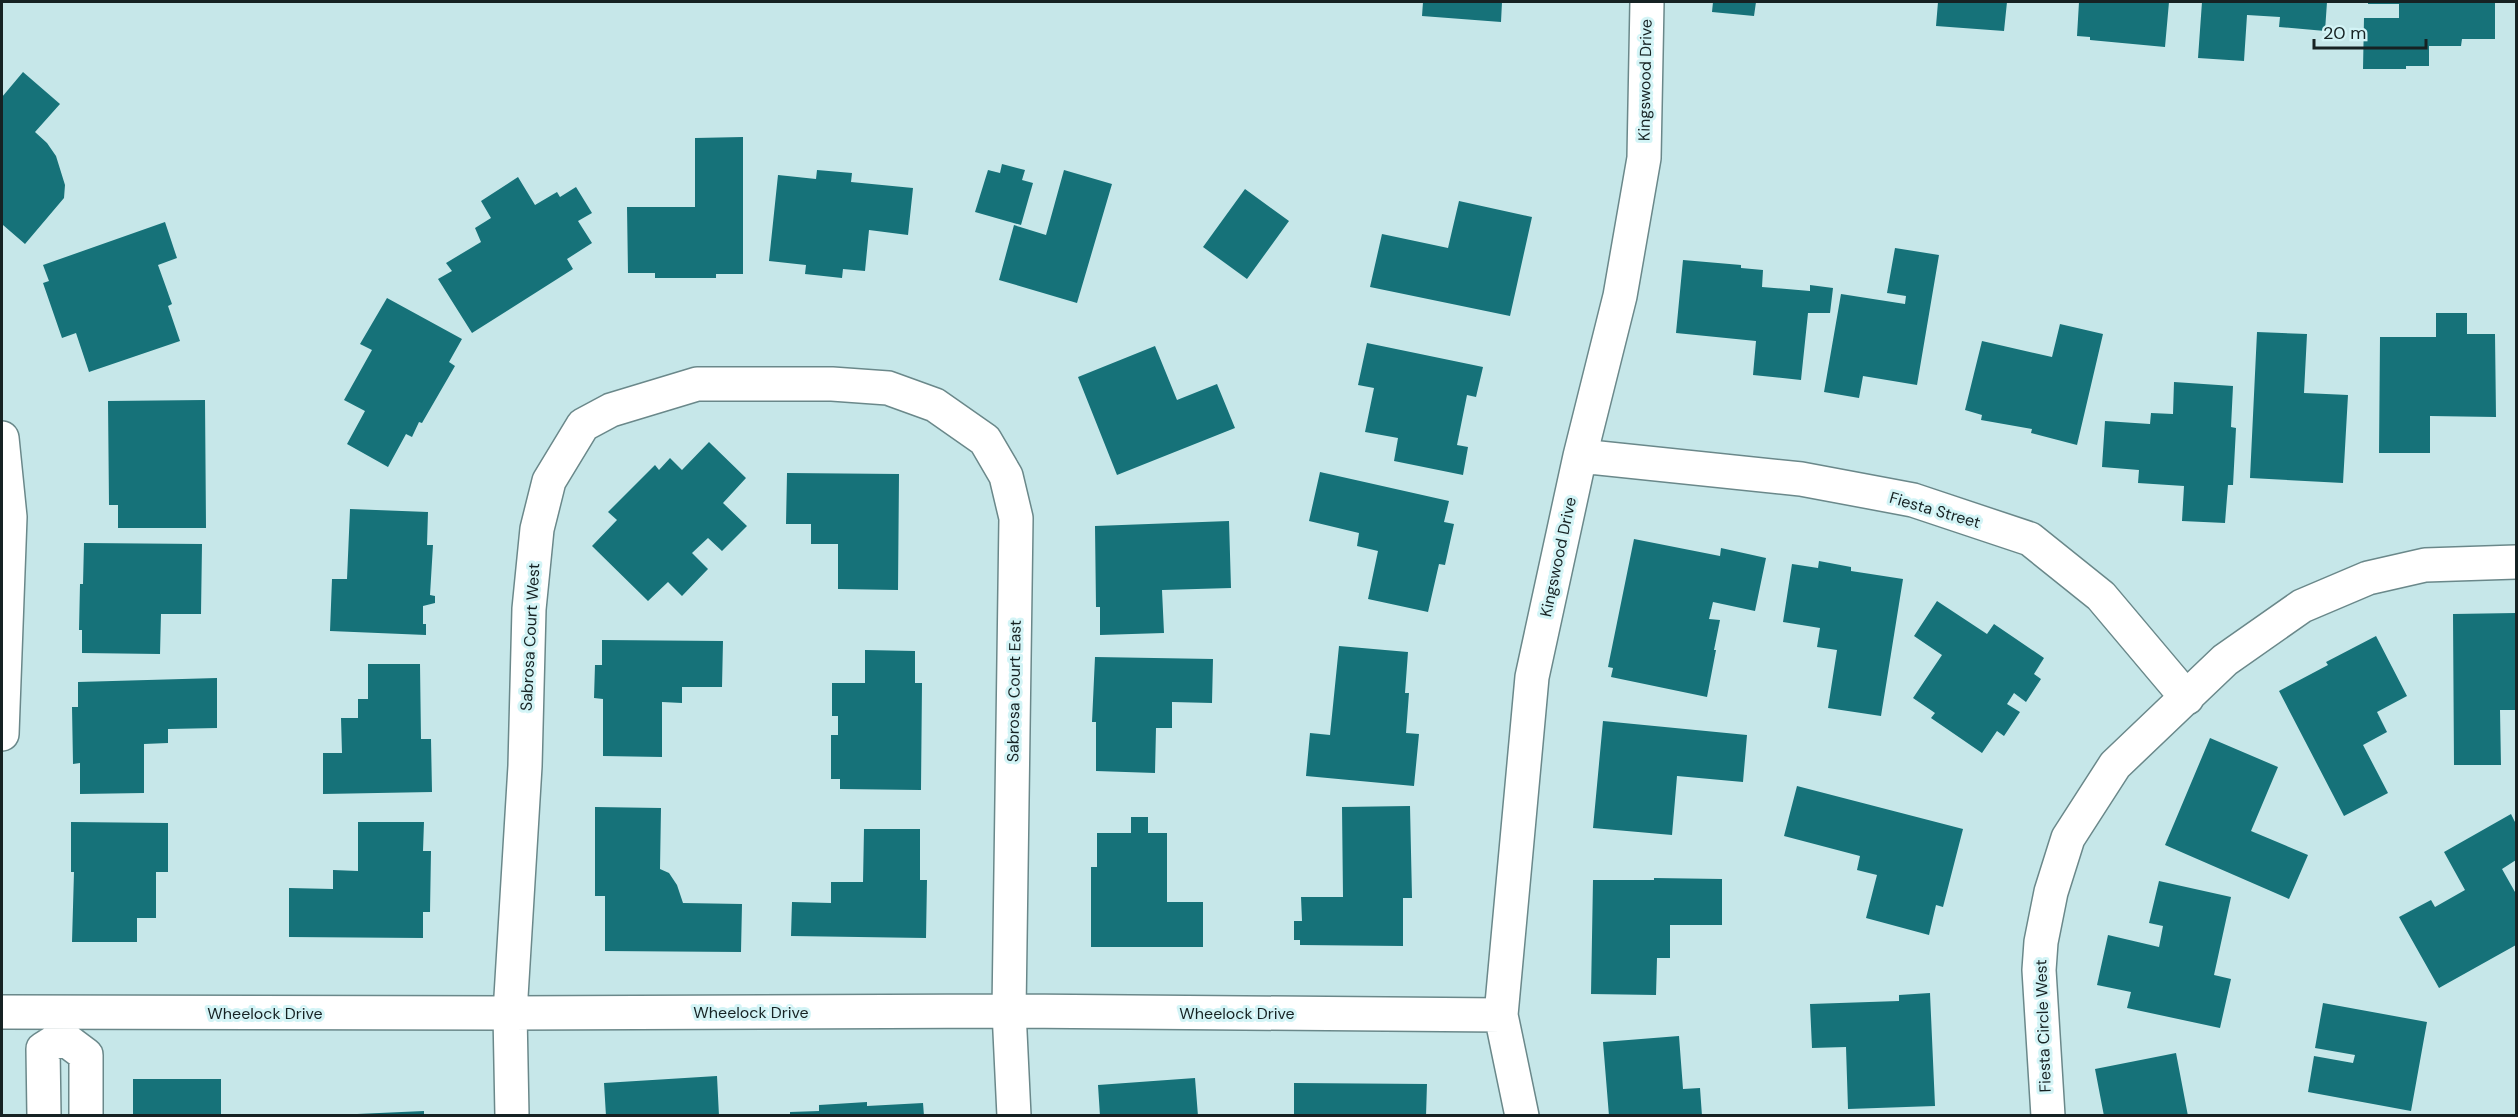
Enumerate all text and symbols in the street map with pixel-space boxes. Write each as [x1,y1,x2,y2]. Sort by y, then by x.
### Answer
scale bar [2314,12,2426,50]
street label: Kingswood Drive [1633,19,1657,141]
text: 20 m [2323,21,2366,45]
street label: Fiesta Street [1887,487,1983,533]
street label: Kingswood Drive [1535,495,1581,619]
street label: Sabrosa Court West [516,562,544,712]
street label: Sabrosa Court East [1002,620,1026,762]
street label: Fiesta Circle West [2030,959,2056,1093]
street label: Wheelock Drive [693,1002,809,1023]
street label: Wheelock Drive [207,1003,323,1024]
street label: Wheelock Drive [1179,1003,1295,1024]

